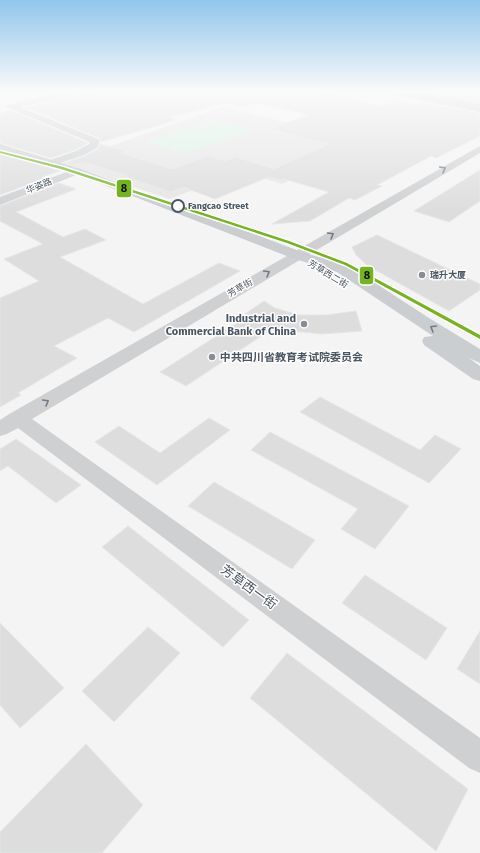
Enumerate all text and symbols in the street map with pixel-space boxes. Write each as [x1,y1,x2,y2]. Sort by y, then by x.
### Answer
one-way arrow [439,167,446,174]
street label: 华姿路 [24,175,53,196]
line badge: 8 [116,179,132,198]
text: 8 [121,182,128,195]
marker: Fangcao Street [171,199,185,213]
place label: Fangcao Street [188,201,249,211]
one-way arrow [327,233,334,240]
street label: 芳草西二街 [306,258,350,290]
line badge: 8 [359,266,374,285]
text: 8 [364,269,371,282]
one-way arrow [263,270,270,277]
marker: 瑞升大厦 [417,270,427,280]
place label: 瑞升大厦 [430,270,466,280]
street label: 芳草街 [226,277,254,299]
place label: Industrial and Commercial Bank of China [166,312,296,338]
marker: Industrial and Commercial Bank of China [299,319,309,329]
one-way arrow [430,325,437,332]
place label: 中共四川省教育考试院委员会 [220,351,363,364]
marker: 中共四川省教育考试院委员会 [207,352,217,362]
one-way arrow [42,399,49,406]
street label: 芳草西一街 [218,562,280,612]

